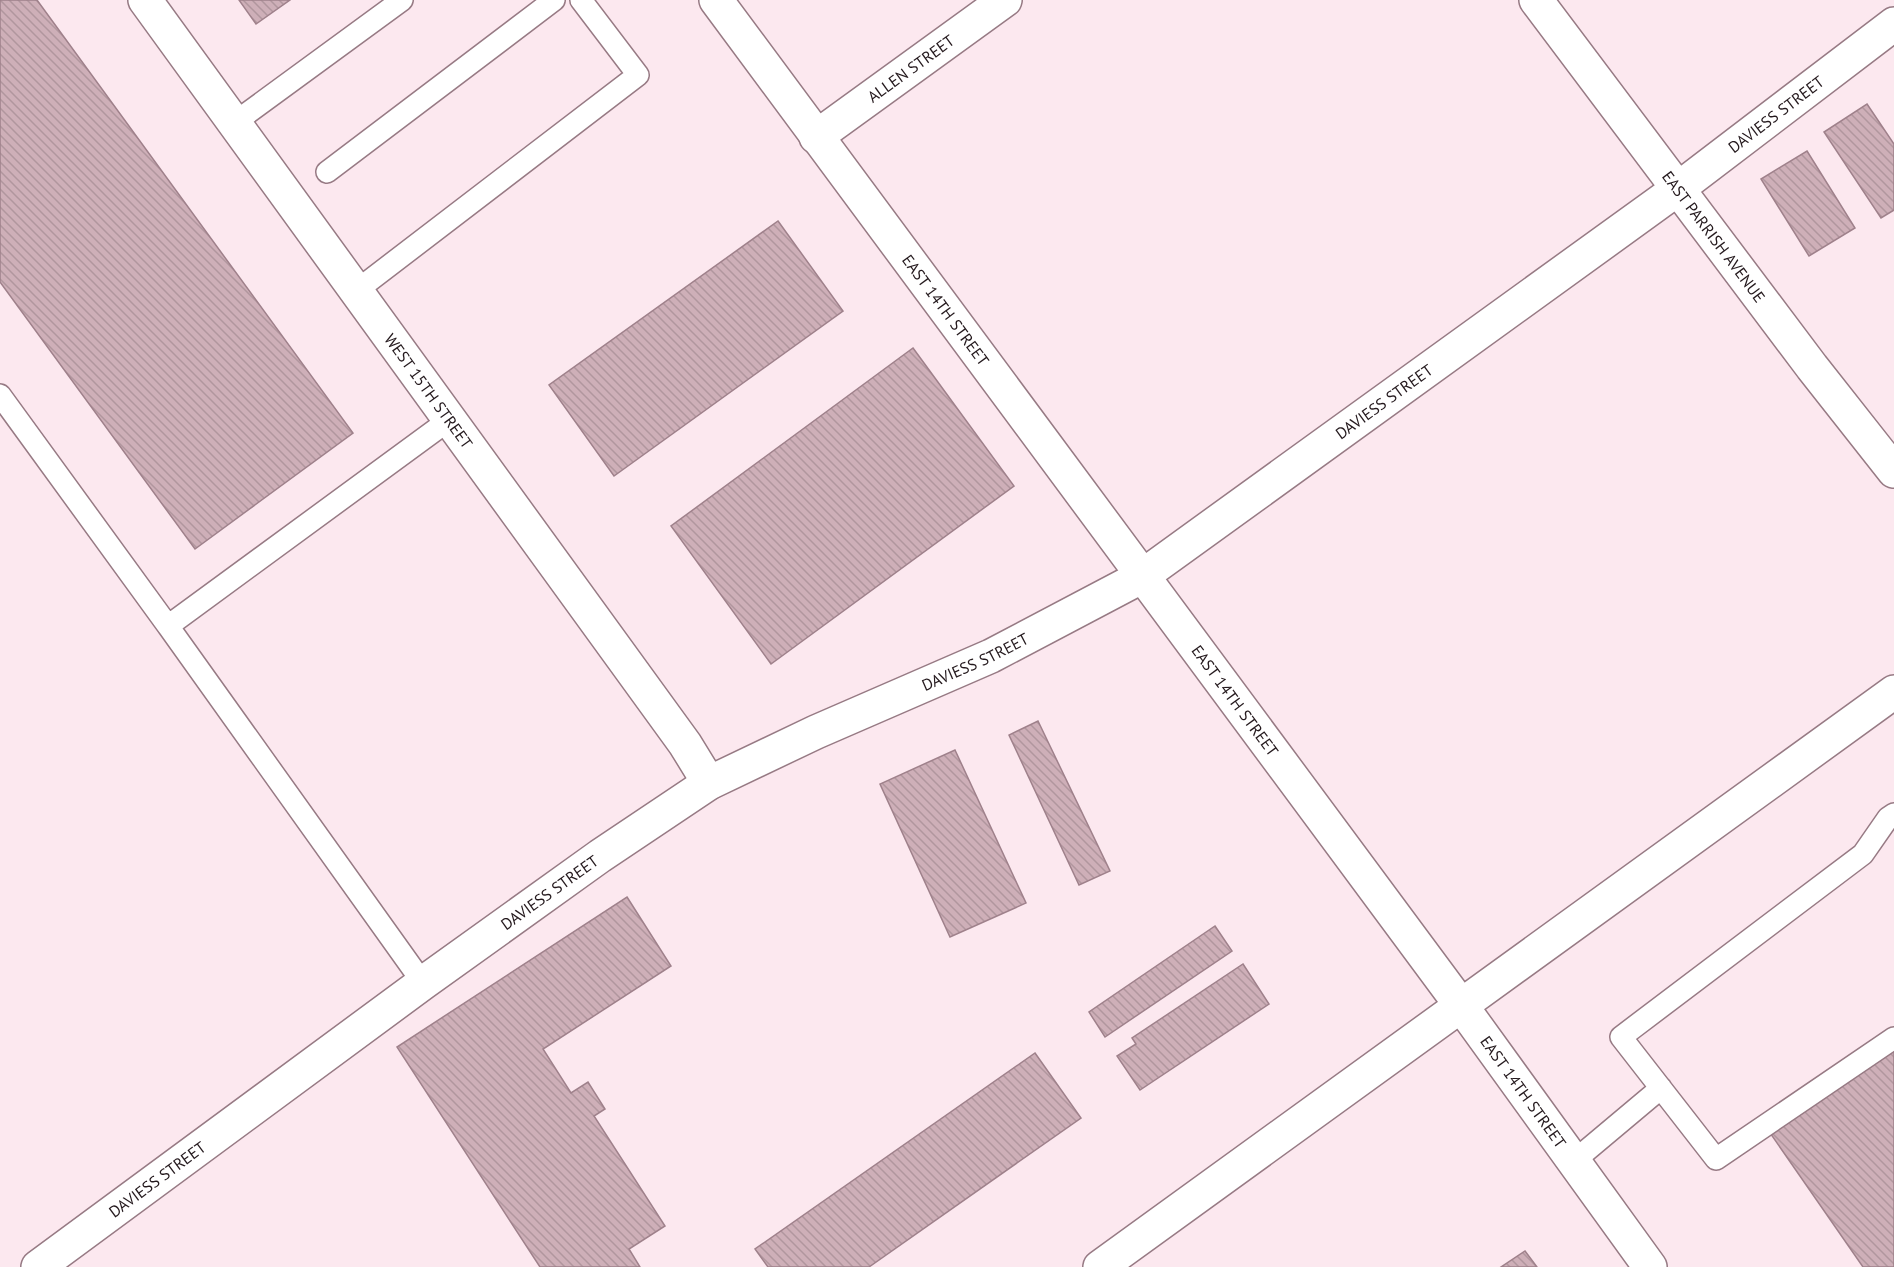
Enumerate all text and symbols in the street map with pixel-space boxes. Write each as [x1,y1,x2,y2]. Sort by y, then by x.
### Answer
street label: ALLEN STREET [863,30,958,107]
street label: DAVIESS STREET [1724,71,1828,157]
street label: EAST PARRISH AVENUE [1658,167,1770,306]
street label: EAST 14TH STREET [898,251,994,370]
street label: WEST 15TH STREET [380,329,477,452]
street label: DAVIESS STREET [1331,359,1437,443]
street label: DAVIESS STREET [919,628,1032,695]
street label: EAST 14TH STREET [1187,641,1283,760]
street label: DAVIESS STREET [497,851,602,934]
street label: EAST 14TH STREET [1476,1032,1571,1152]
street label: DAVIESS STREET [105,1137,210,1221]

